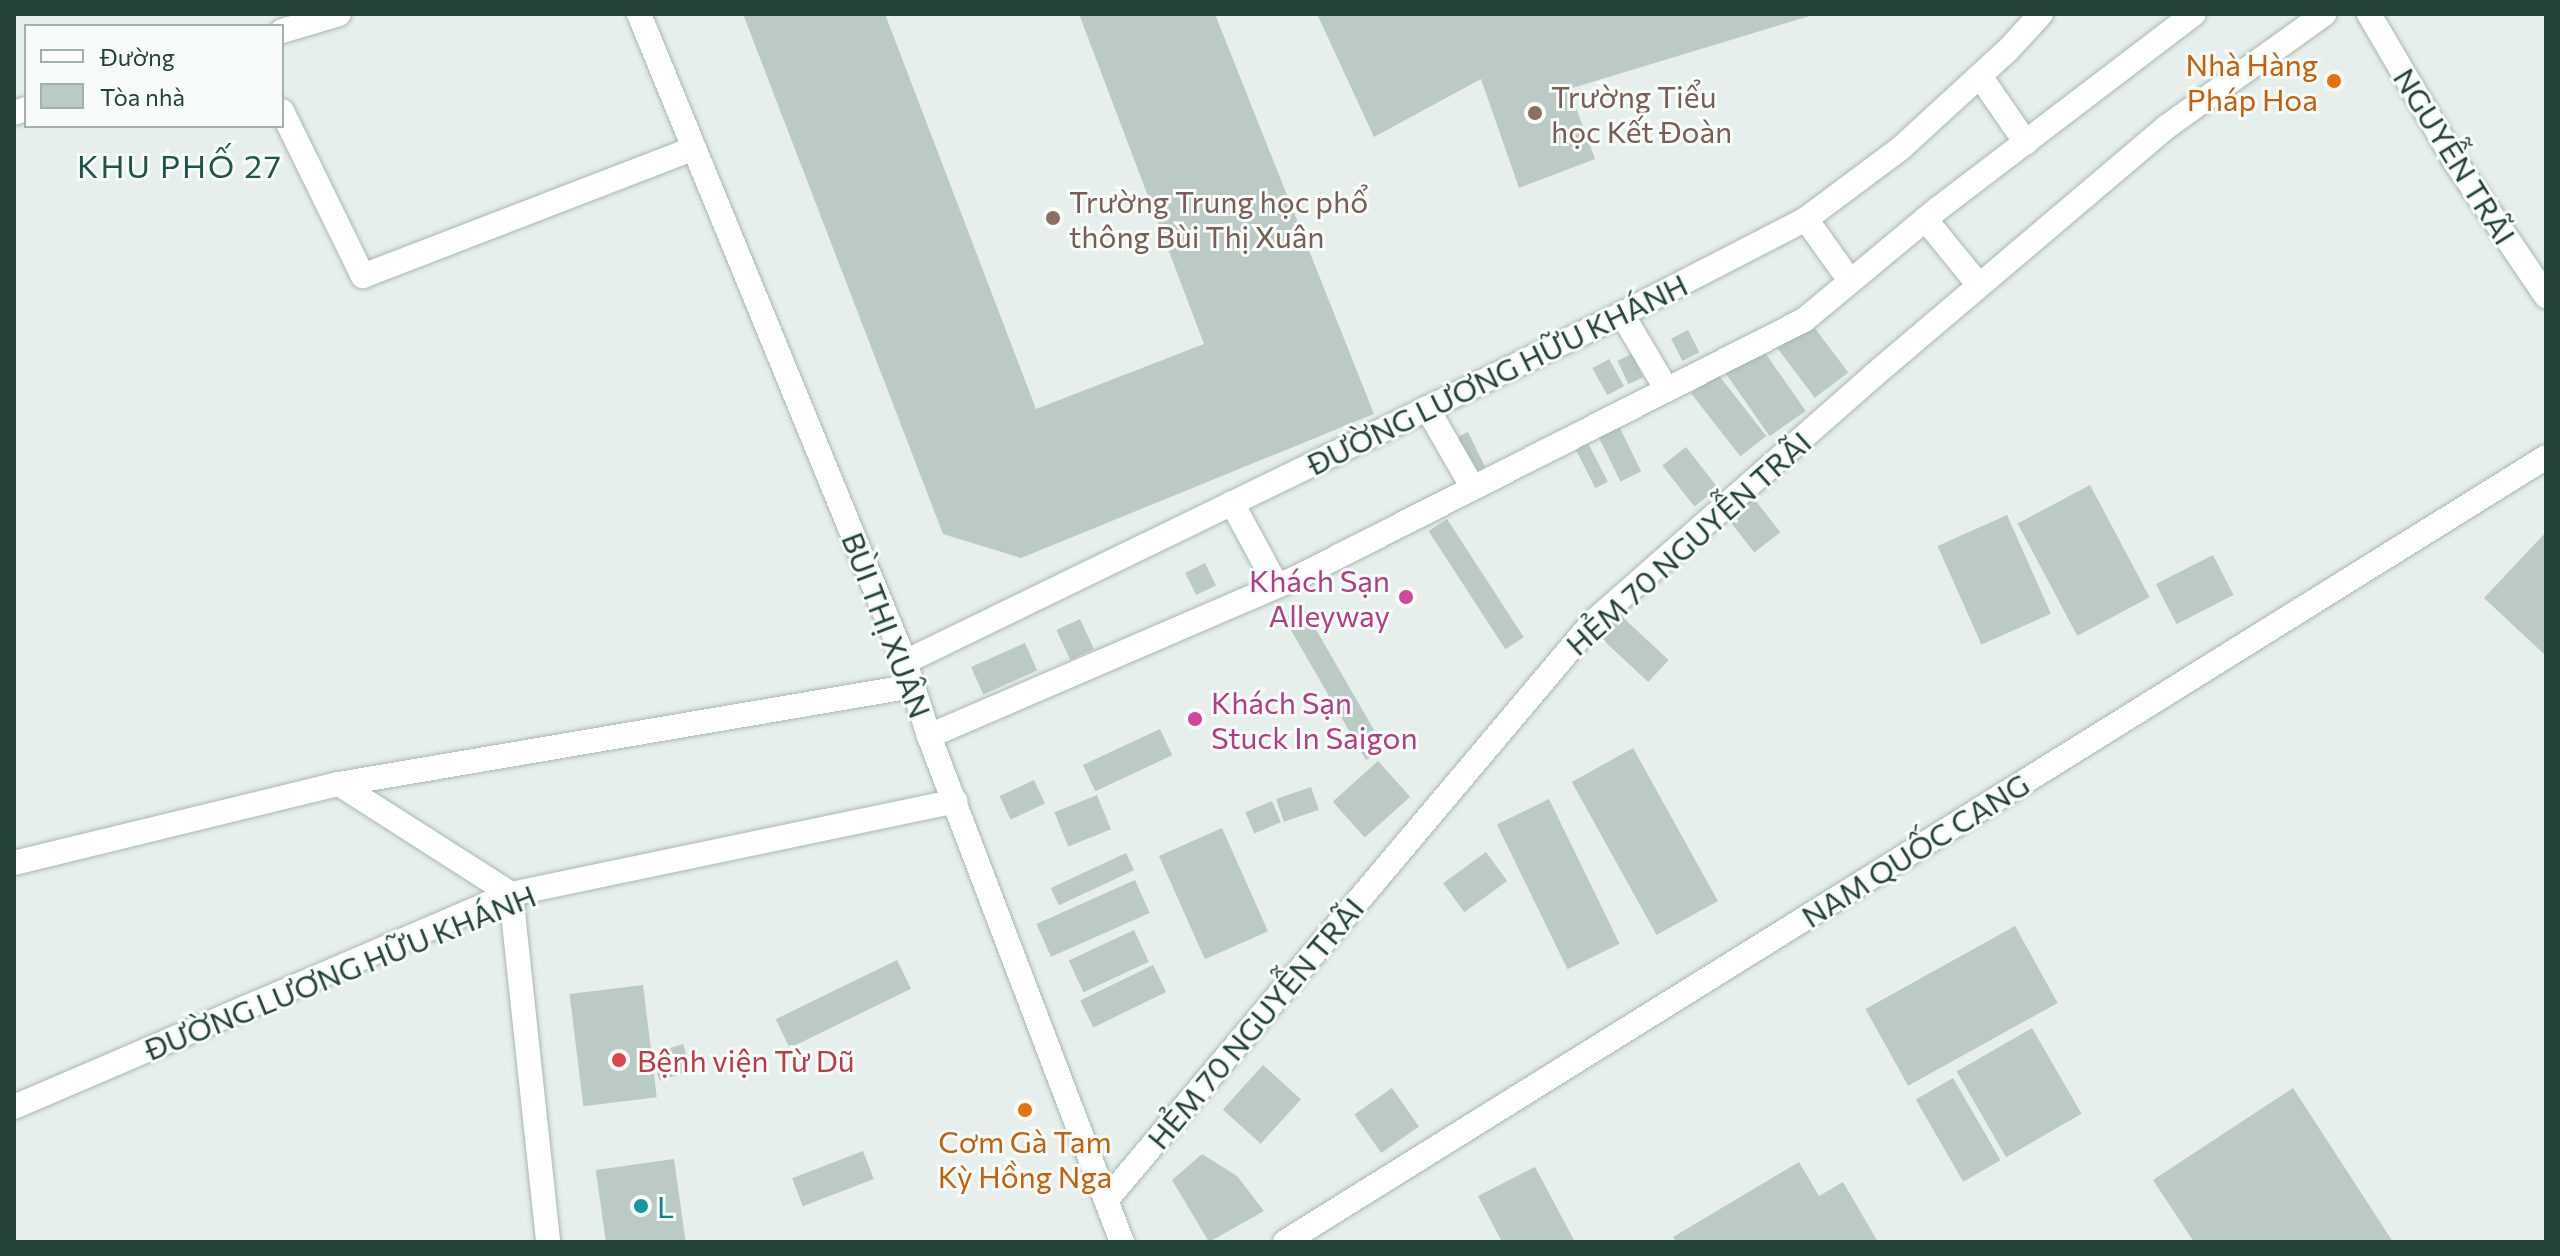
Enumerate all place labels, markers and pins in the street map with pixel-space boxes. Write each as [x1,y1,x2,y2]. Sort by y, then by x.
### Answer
place label: Nhà Hàng Pháp Hoa [2185,46,2318,116]
marker: Nhà Hàng Pháp Hoa [2325,72,2343,90]
place label: Trường Tiểu học Kết Đoàn [1551,78,1732,148]
marker: Trường Tiểu học Kết Đoàn [1526,104,1544,122]
place label: Trường Trung học phổ thông Bùi Thị Xuân [1069,183,1368,254]
marker: Trường Trung học phổ thông Bùi Thị Xuân [1044,209,1062,227]
place label: Khách Sạn Alleyway [1249,562,1390,632]
marker: Khách Sạn Alleyway [1397,588,1415,606]
place label: Khách Sạn Stuck In Saigon [1211,684,1418,754]
marker: Khách Sạn Stuck In Saigon [1186,710,1204,728]
place label: Bệnh viện Từ Dũ [637,1042,855,1078]
marker: Bệnh viện Từ Dũ [608,1049,630,1071]
marker: Cơm Gà Tam Kỳ Hồng Nga [1016,1101,1034,1119]
place label: Cơm Gà Tam Kỳ Hồng Nga [938,1123,1112,1194]
place label: L [657,1188,674,1224]
marker: L [632,1197,650,1215]

